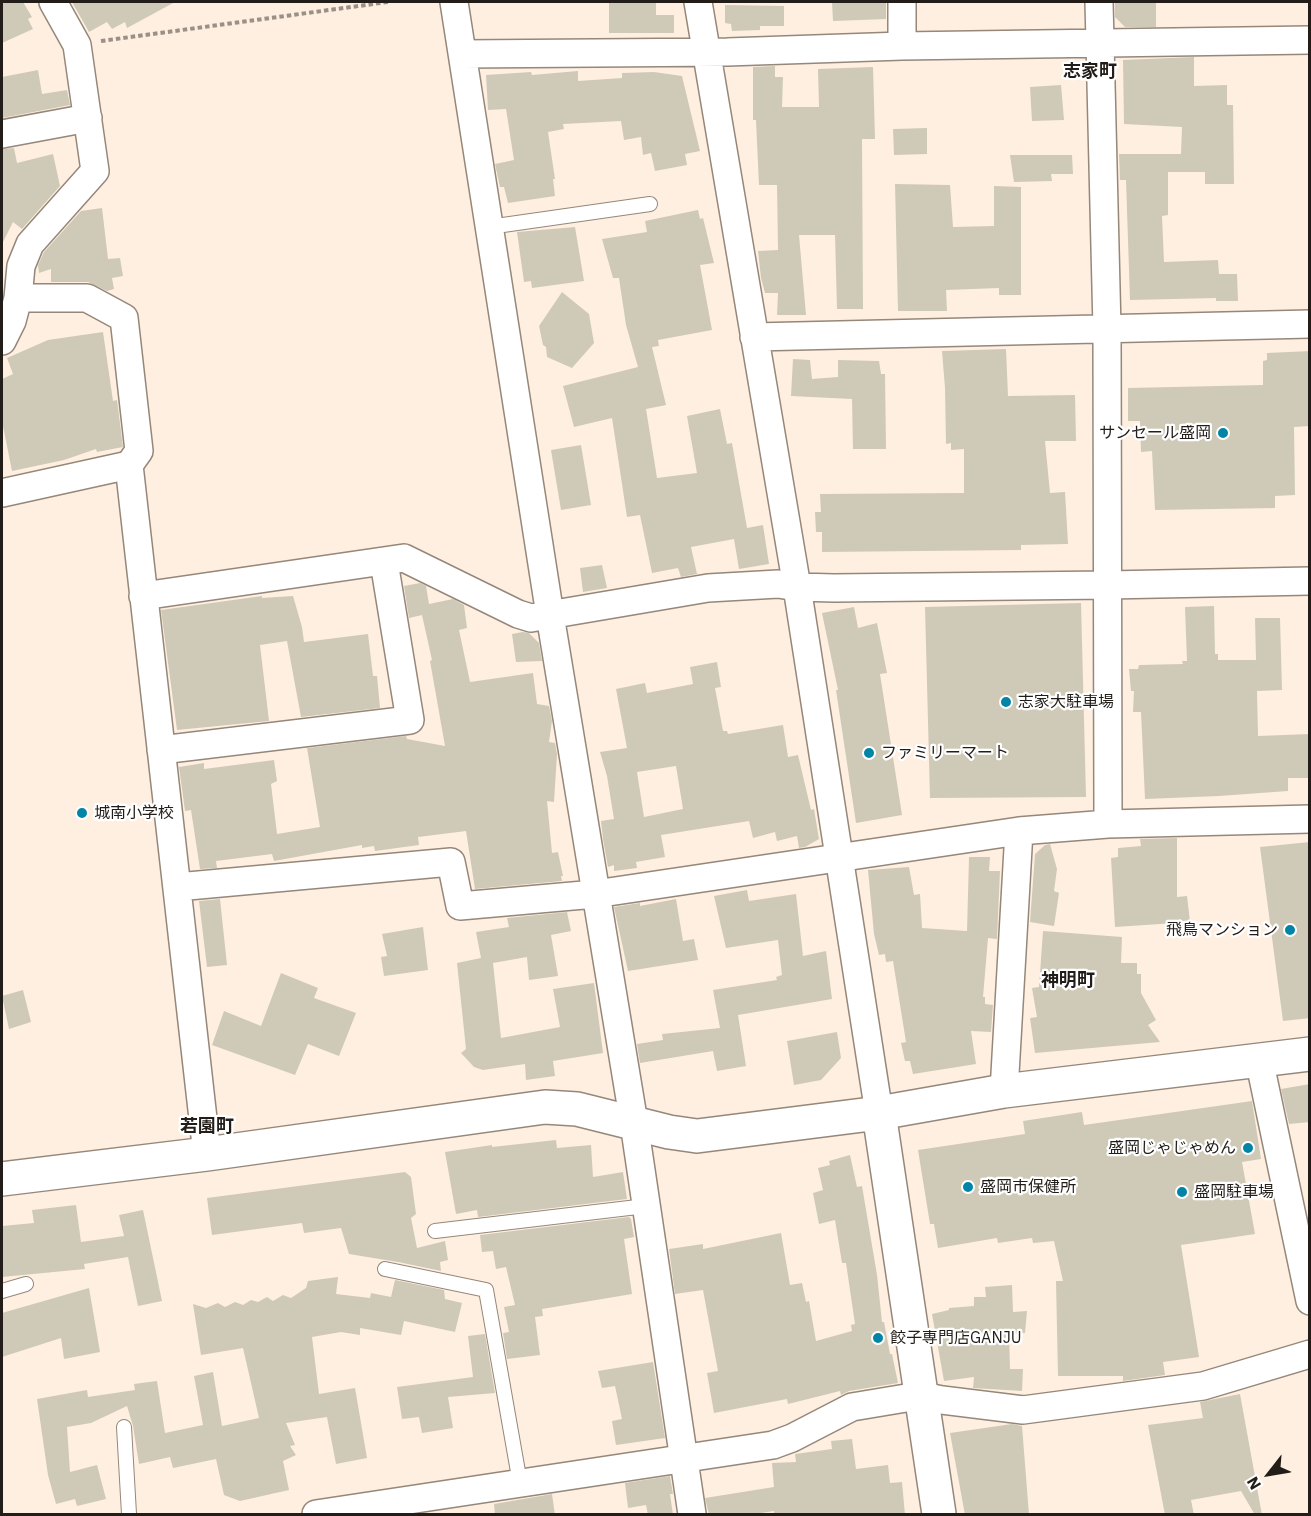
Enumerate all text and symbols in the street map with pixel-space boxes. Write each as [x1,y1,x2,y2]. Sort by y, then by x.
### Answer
district label: 志家町 [1063,61,1117,83]
place label: サンセール盛岡 [1099,423,1211,443]
marker: サンセール盛岡 [1216,426,1230,440]
place label: 志家大駐車場 [1018,692,1114,712]
marker: 志家大駐車場 [999,695,1013,709]
place label: ファミリーマート [881,743,1009,763]
marker: ファミリーマート [862,746,876,760]
place label: 城南小学校 [94,803,174,823]
marker: 城南小学校 [75,806,89,820]
place label: 飛鳥マンション [1166,920,1278,940]
marker: 飛鳥マンション [1283,923,1297,937]
district label: 神明町 [1041,970,1095,992]
district label: 若園町 [180,1116,234,1138]
place label: 盛岡じゃじゃめん [1108,1138,1236,1158]
marker: 盛岡じゃじゃめん [1241,1141,1255,1155]
place label: 盛岡市保健所 [980,1177,1076,1197]
marker: 盛岡市保健所 [961,1180,975,1194]
place label: 盛岡駐車場 [1194,1182,1274,1202]
marker: 盛岡駐車場 [1175,1185,1189,1199]
place label: 餃子専門店GANJU [890,1328,1022,1348]
marker: 餃子専門店GANJU [871,1331,885,1345]
north arrow [1239,1444,1299,1504]
text: N [1242,1473,1265,1493]

